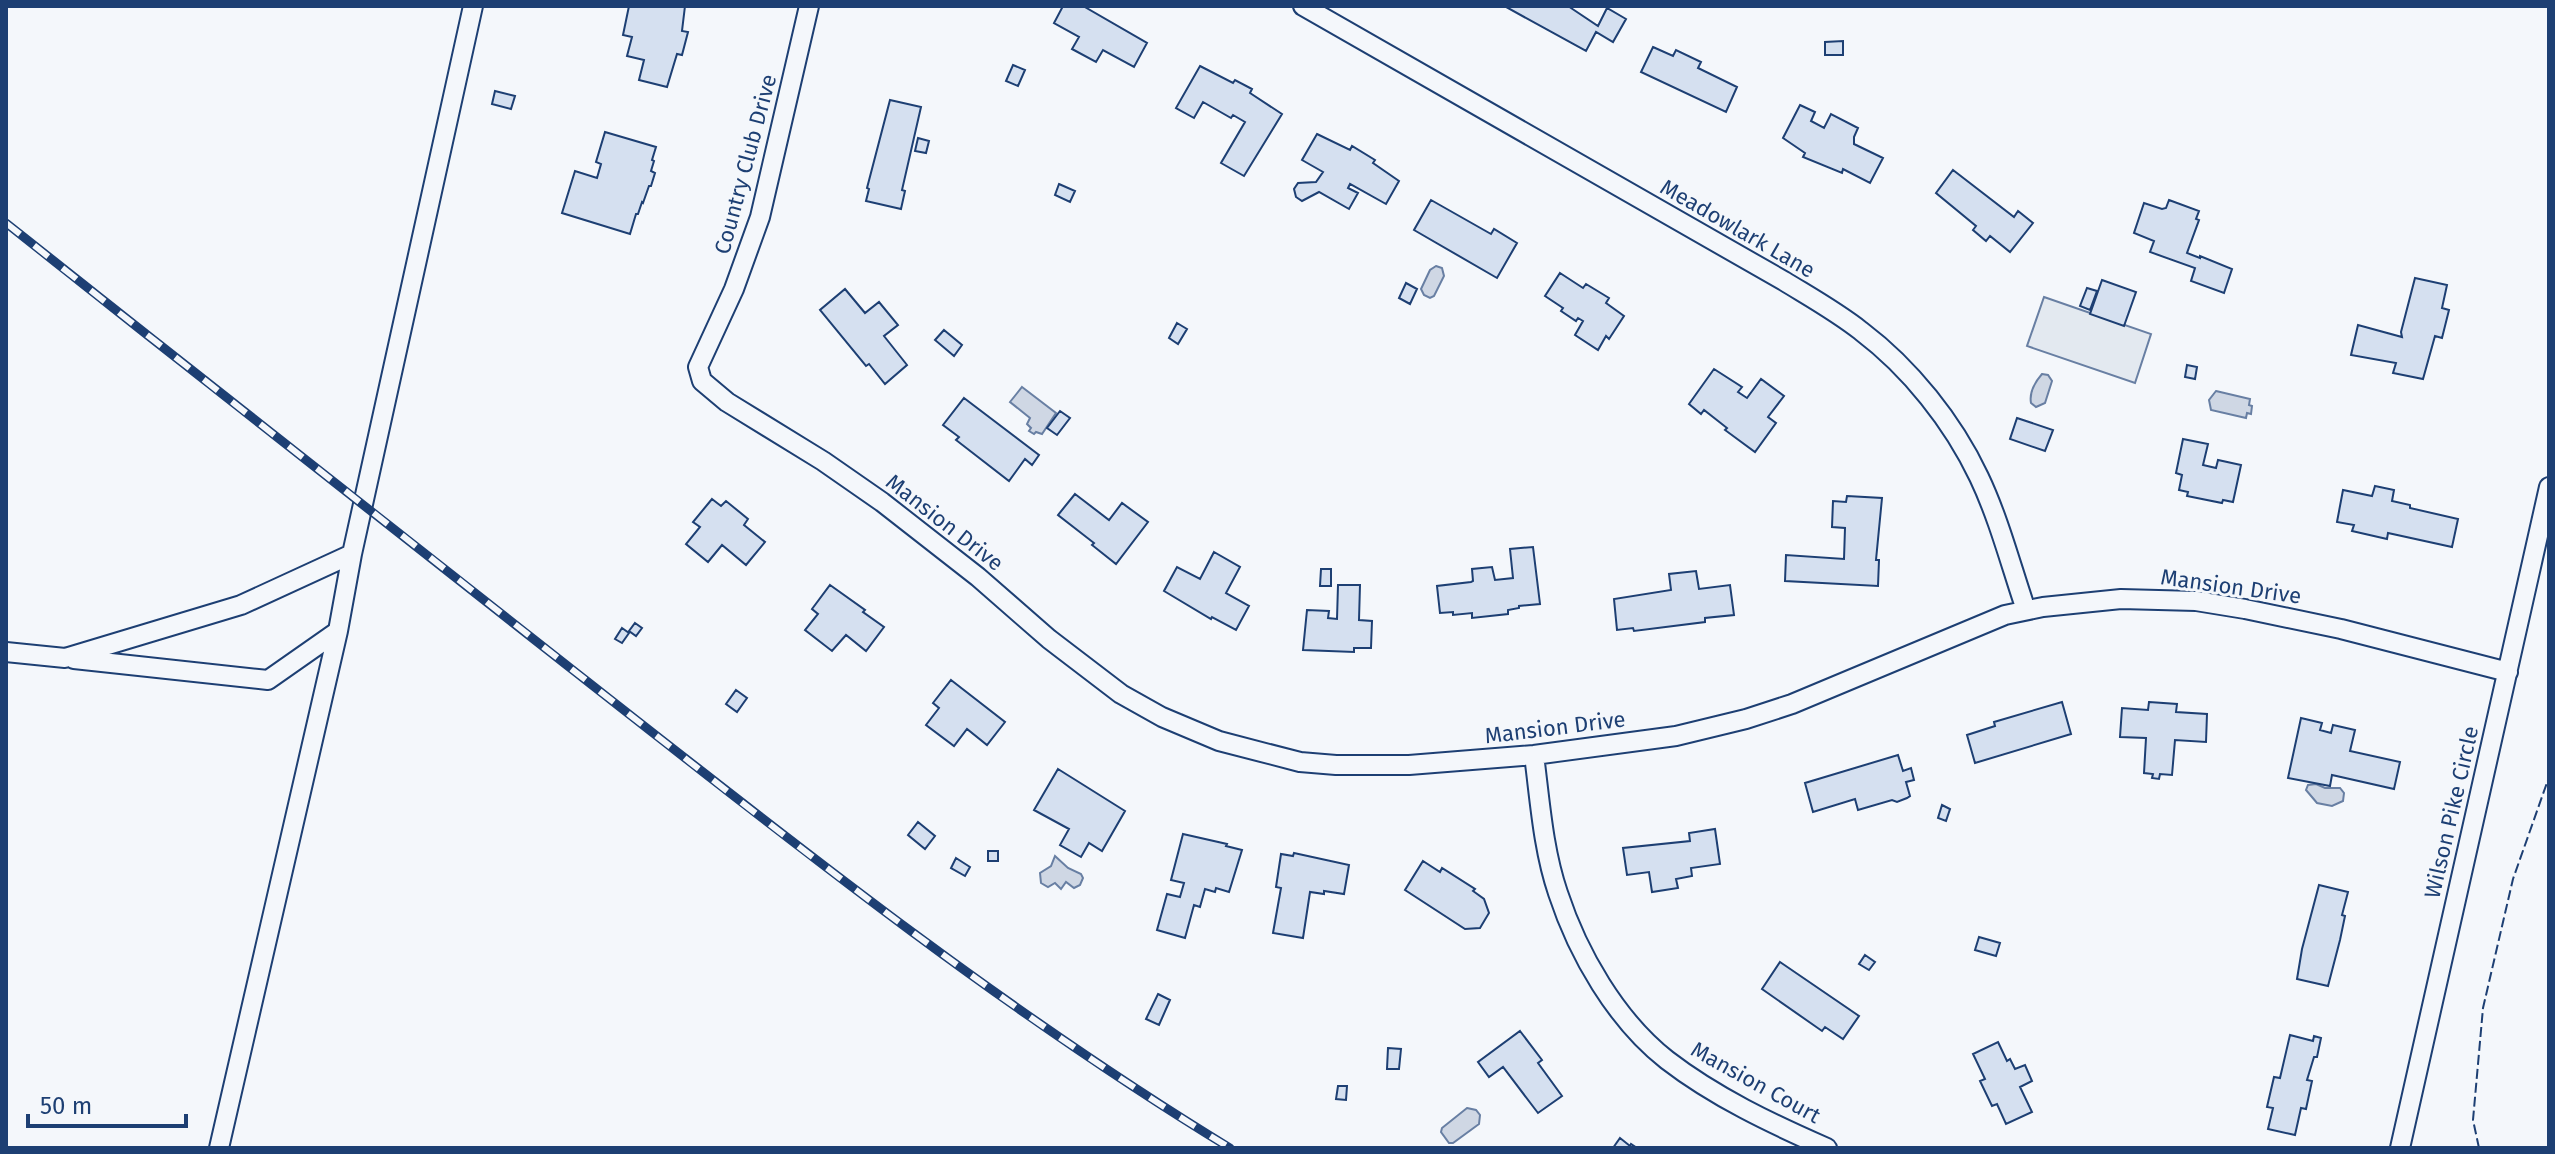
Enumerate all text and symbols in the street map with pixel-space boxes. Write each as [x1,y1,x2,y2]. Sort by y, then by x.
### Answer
street label: Country Club Drive [708,71,783,257]
street label: Meadowlark Lane [1656,173,1820,284]
street label: Mansion Drive [881,468,1009,577]
street label: Mansion Drive [2159,563,2303,610]
street label: Mansion Drive [1483,705,1627,750]
street label: Wilson Pike Circle [2419,723,2484,901]
street label: Mansion Court [1686,1036,1825,1129]
scale bar [28,1078,186,1128]
text: 50 m [40,1092,92,1120]

